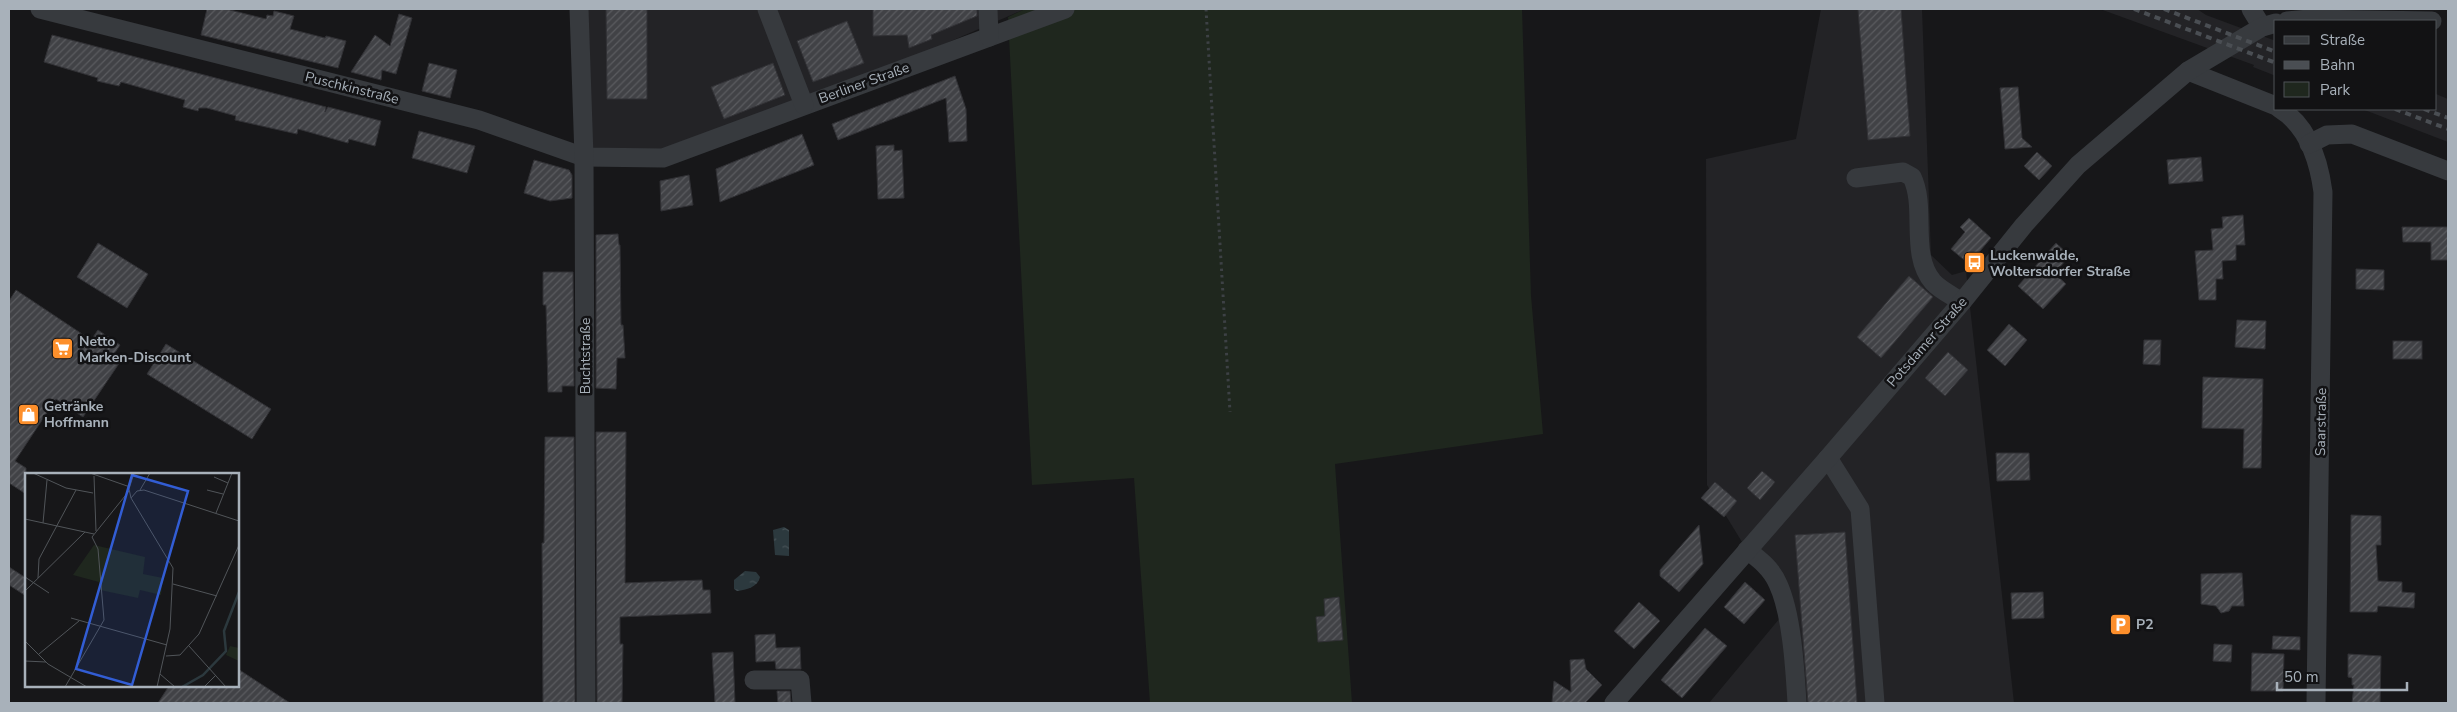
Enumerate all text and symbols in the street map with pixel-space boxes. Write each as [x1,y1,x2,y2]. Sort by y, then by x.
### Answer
legend [2274,20,2437,110]
text: Straße [2320,30,2365,50]
text: Bahn [2320,55,2355,75]
street label: Berliner Straße [816,58,912,108]
street label: Puschkinstraße [303,67,401,109]
text: Park [2320,80,2350,100]
place label: Luckenwalde, Woltersdorfer Straße [1990,246,2131,281]
bus stop icon: Luckenwalde, Woltersdorfer Straße [1962,251,1986,275]
street label: Potsdamer Straße [1883,293,1971,391]
street label: Buchtstraße [576,318,595,394]
place label: Netto Marken-Discount [79,332,191,367]
supermarket icon: Netto Marken-Discount [51,337,75,361]
street label: Saarstraße [2311,388,2331,456]
place label: Getränke Hoffmann [44,397,109,432]
shop icon: Getränke Hoffmann [16,402,40,426]
inset map [25,473,239,687]
parking icon: P2 [2108,612,2132,636]
place label: P2 [2136,615,2154,634]
scale bar [2277,660,2407,692]
text: 50 m [2284,667,2319,687]

